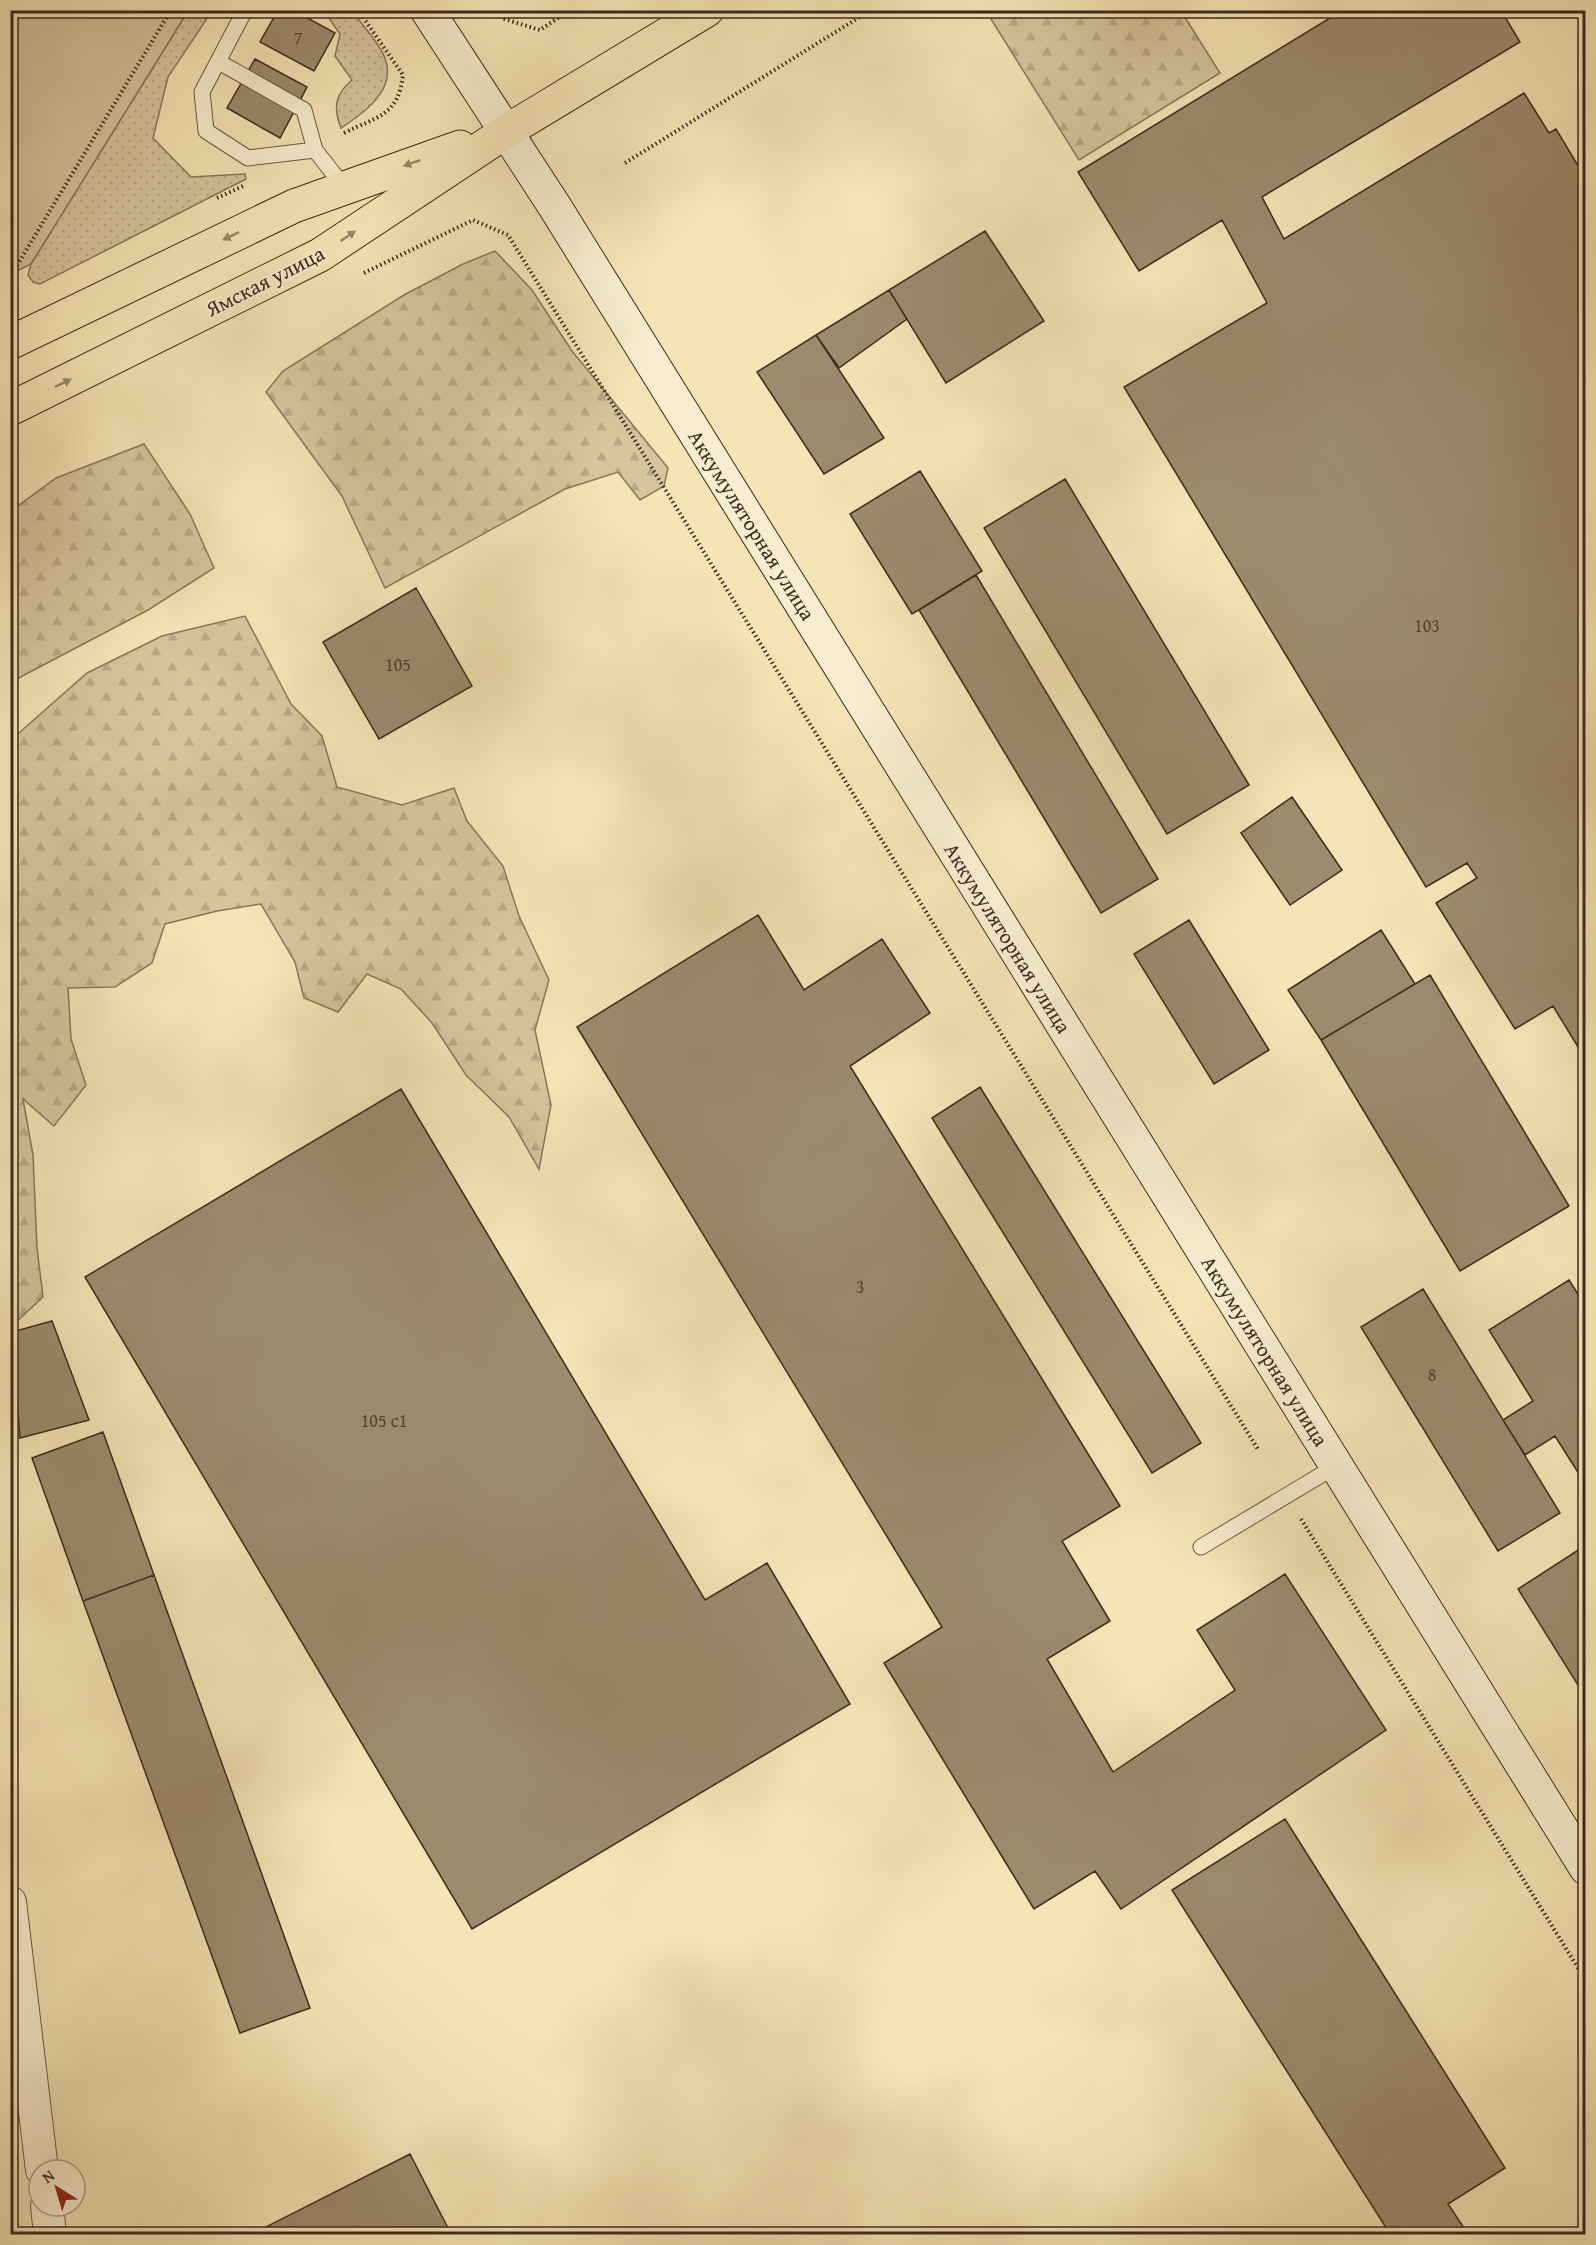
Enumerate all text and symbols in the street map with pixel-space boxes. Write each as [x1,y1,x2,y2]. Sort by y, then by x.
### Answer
house number: 7 [294,24,302,51]
one-way arrow [403,159,421,169]
one-way arrow [223,231,240,241]
one-way arrow [340,231,356,242]
street label: Ямская улица [199,238,330,325]
one-way arrow [54,378,71,388]
street label: Аккумуляторная улица [681,424,823,626]
house number: 103 [1414,612,1440,639]
house number: 105 [385,651,411,678]
street label: Аккумуляторная улица [937,837,1079,1039]
street label: Аккумуляторная улица [1194,1250,1336,1452]
house number: 3 [856,1273,864,1300]
house number: 8 [1428,1361,1436,1388]
house number: 105 c1 [361,1407,407,1434]
north arrow [27,2158,87,2218]
text: N [36,2163,60,2189]

